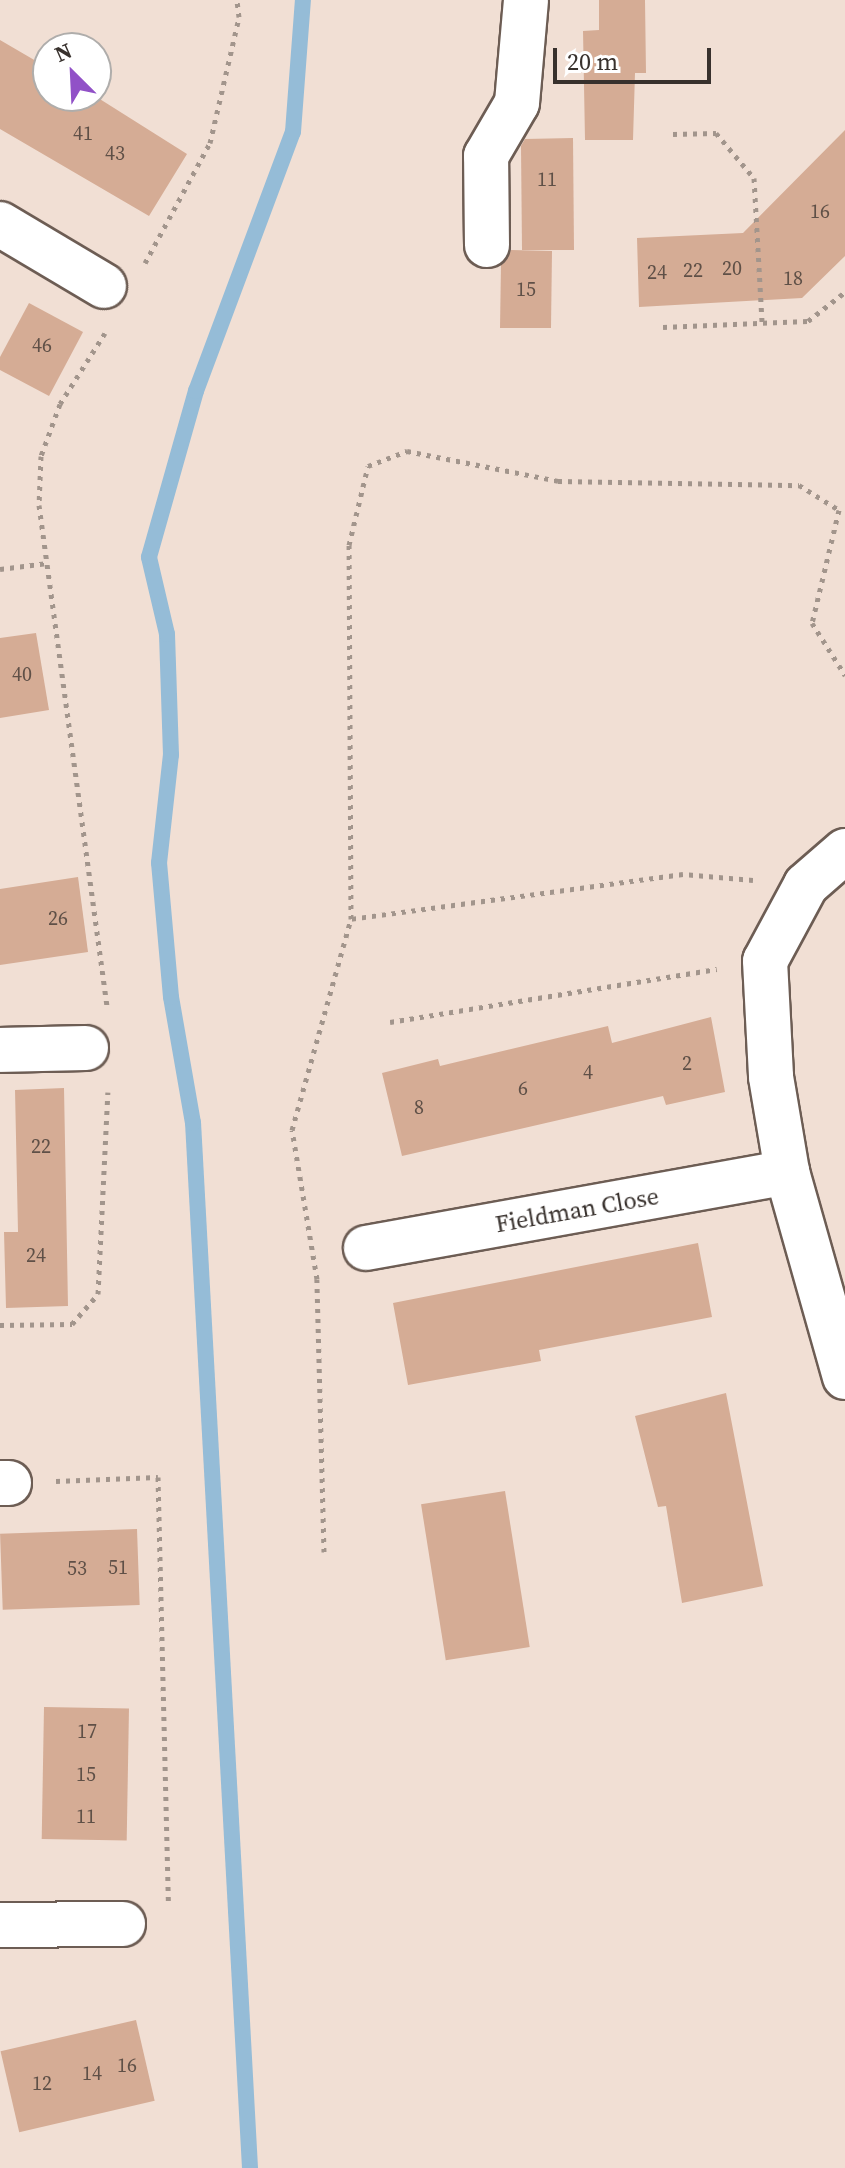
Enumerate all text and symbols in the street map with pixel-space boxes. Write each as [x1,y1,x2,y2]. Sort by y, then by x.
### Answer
north arrow [32,32,112,112]
scale bar [557,32,715,82]
text: N [50,35,76,69]
text: 20 m [567,45,618,78]
house number: 41 [73,121,93,145]
house number: 43 [105,141,125,165]
house number: 11 [537,167,557,191]
house number: 16 [810,199,830,223]
house number: 20 [722,256,742,280]
house number: 22 [683,258,703,282]
house number: 24 [647,260,667,284]
house number: 18 [783,266,803,290]
house number: 15 [516,277,536,301]
house number: 46 [32,333,52,357]
house number: 40 [12,662,32,686]
house number: 26 [48,906,68,930]
house number: 2 [682,1051,692,1075]
house number: 4 [583,1060,593,1084]
house number: 6 [518,1076,528,1100]
house number: 8 [414,1095,424,1119]
house number: 22 [31,1134,51,1158]
street label: Fieldman Close [493,1181,661,1239]
house number: 24 [26,1243,46,1267]
house number: 51 [108,1555,128,1579]
house number: 53 [67,1556,87,1580]
house number: 17 [77,1719,97,1743]
house number: 15 [76,1762,96,1786]
house number: 11 [76,1804,96,1828]
house number: 16 [117,2053,137,2077]
house number: 14 [82,2061,102,2085]
house number: 12 [32,2071,52,2095]

